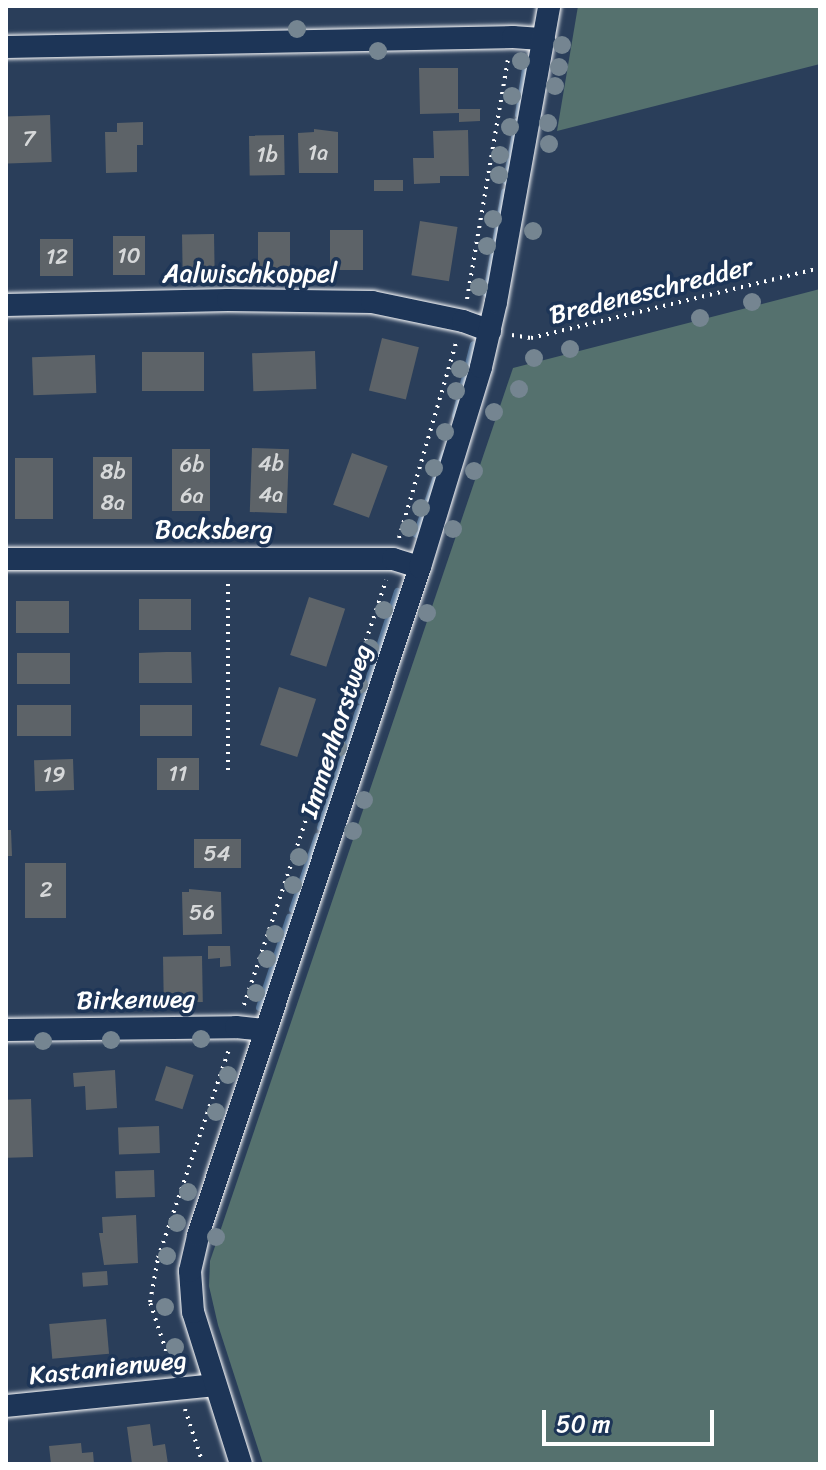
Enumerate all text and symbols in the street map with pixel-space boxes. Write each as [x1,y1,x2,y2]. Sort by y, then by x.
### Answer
house number: 7 [23,126,35,152]
house number: 1a [308,140,328,166]
house number: 1b [256,142,278,168]
house number: 10 [117,243,141,269]
house number: 12 [46,244,68,270]
street label: Bredeneschredder [546,251,756,331]
street label: Aalwischkoppel [163,258,337,290]
house number: 4b [258,451,284,477]
house number: 6b [180,452,204,478]
house number: 8b [100,459,126,485]
house number: 4a [259,482,283,508]
house number: 6a [180,483,204,509]
house number: 8a [101,490,125,516]
street label: Bocksberg [155,514,273,546]
street label: Immenhorstweg [293,640,379,822]
house number: 11 [169,761,187,787]
house number: 19 [43,762,65,788]
house number: 54 [203,841,231,867]
house number: 2 [40,877,52,903]
house number: 56 [189,900,215,926]
street label: Birkenweg [76,983,196,1017]
street label: Kastanienweg [28,1344,188,1392]
scale bar [546,1394,718,1444]
text: 50 m [556,1403,611,1445]

